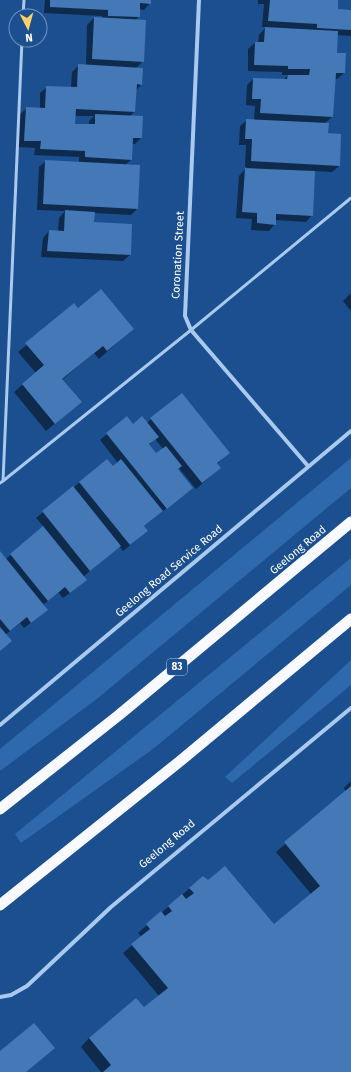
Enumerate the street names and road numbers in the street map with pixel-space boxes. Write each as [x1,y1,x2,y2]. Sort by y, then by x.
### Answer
street label: Coronation Street [169,211,187,299]
street label: Geelong Road Service Road [113,522,225,620]
street label: Geelong Road [267,523,329,577]
road number: 83 [167,659,187,675]
street label: Geelong Road [136,817,198,871]

